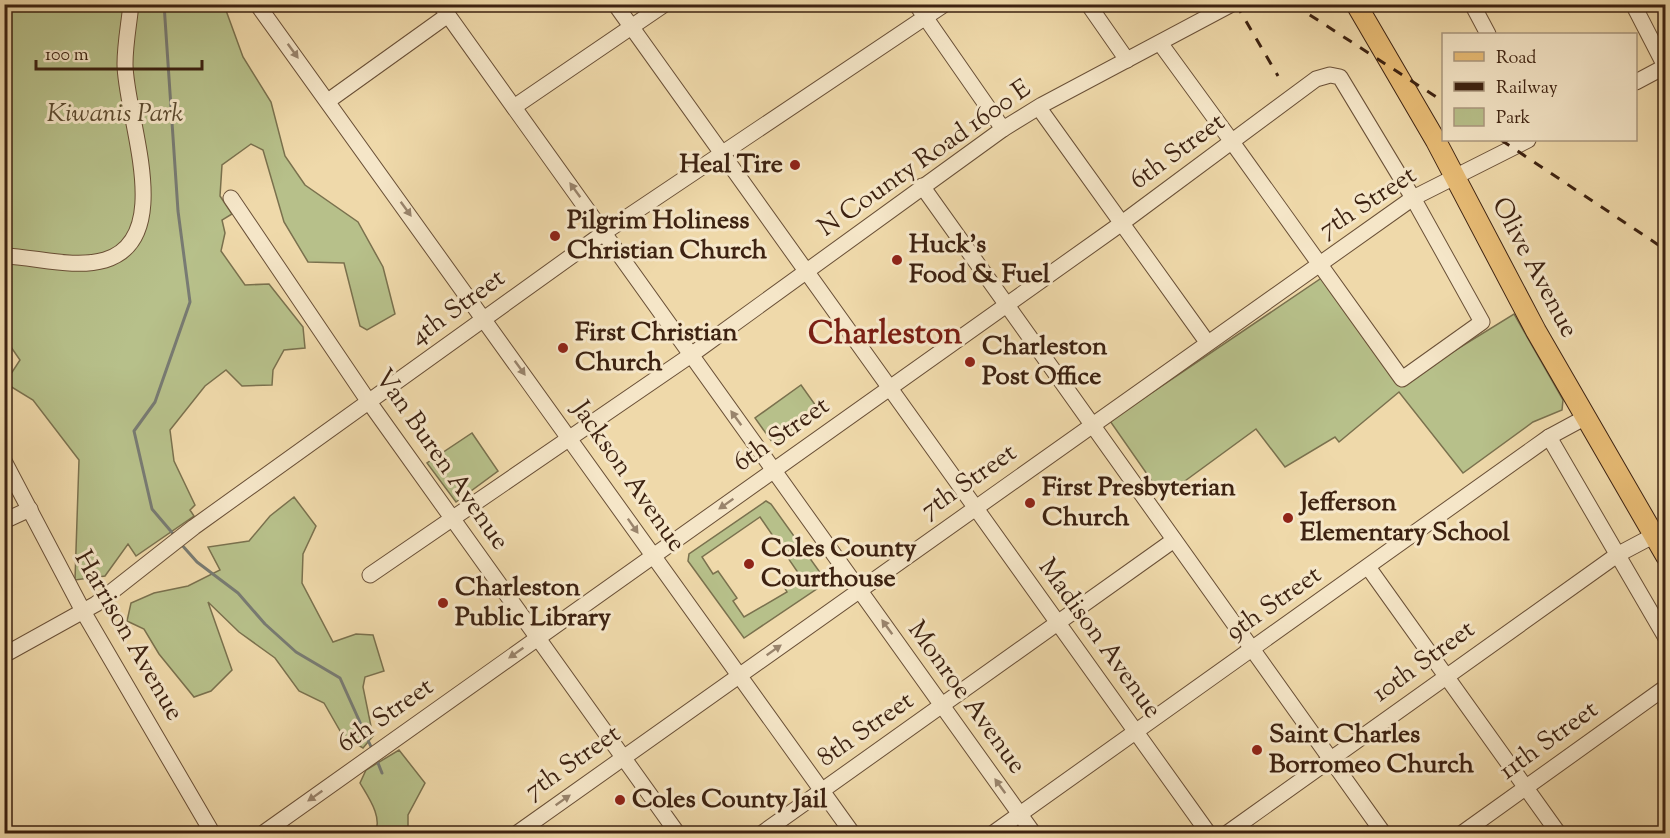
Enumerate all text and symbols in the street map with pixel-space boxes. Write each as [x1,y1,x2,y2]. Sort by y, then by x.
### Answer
scale bar [36,33,202,71]
legend [1442,33,1637,141]
text: 100 m [45,43,89,69]
one-way arrow [286,43,298,58]
text: Road [1496,46,1536,72]
street label: N County Road 1600 E [811,71,1039,247]
text: Railway [1496,76,1558,102]
park label: Kiwanis Park [47,96,183,133]
street label: 6th Street [1123,105,1233,199]
text: Park [1496,106,1531,132]
place label: Heal Tire [679,147,783,184]
marker: Heal Tire [788,158,802,172]
street label: 7th Street [1312,158,1424,248]
one-way arrow [569,183,581,198]
street label: Olive Avenue [1482,191,1586,345]
one-way arrow [400,201,412,217]
place label: Pilgrim Holiness Christian Church [567,203,768,270]
place label: Huck's Food & Fuel [909,227,1051,294]
marker: Pilgrim Holiness Christian Church [548,229,562,243]
marker: Huck's Food & Fuel [890,253,904,267]
street label: 4th Street [403,261,513,355]
district label: Charleston [808,312,962,358]
place label: First Christian Church [575,315,738,382]
place label: Charleston Post Office [982,329,1108,396]
marker: First Christian Church [556,341,570,355]
marker: Charleston Post Office [963,355,977,369]
one-way arrow [514,359,526,375]
street label: Van Buren Avenue [365,362,517,558]
street label: 6th Street [726,388,838,482]
street label: Jackson Avenue [561,392,694,560]
one-way arrow [730,410,742,426]
street label: 7th Street [913,435,1025,529]
place label: First Presbyterian Church [1042,470,1236,537]
place label: Jefferson Elementary School [1298,485,1510,552]
marker: First Presbyterian Church [1023,496,1037,510]
one-way arrow [719,498,735,510]
marker: Jefferson Elementary School [1281,511,1295,525]
one-way arrow [627,518,639,534]
place label: Coles County Courthouse [761,531,917,598]
street label: Harrison Avenue [64,544,192,728]
street label: Madison Avenue [1028,551,1170,727]
marker: Coles County Courthouse [742,557,756,571]
street label: 9th Street [1219,557,1329,651]
place label: Charleston Public Library [455,570,611,637]
marker: Charleston Public Library [436,596,450,610]
street label: 10th Street [1365,612,1483,712]
street label: Monroe Avenue [898,614,1034,782]
one-way arrow [881,620,893,635]
one-way arrow [765,644,781,656]
one-way arrow [508,647,524,659]
street label: 6th Street [330,669,442,763]
street label: 8th Street [810,683,922,777]
street label: 11th Street [1492,692,1606,790]
street label: 7th Street [517,716,629,810]
place label: Saint Charles Borromeo Church [1269,717,1475,784]
marker: Saint Charles Borromeo Church [1250,743,1264,757]
one-way arrow [994,778,1006,794]
place label: Coles County Jail [632,782,828,819]
one-way arrow [307,790,323,802]
marker: Coles County Jail [613,793,627,807]
one-way arrow [555,794,571,806]

